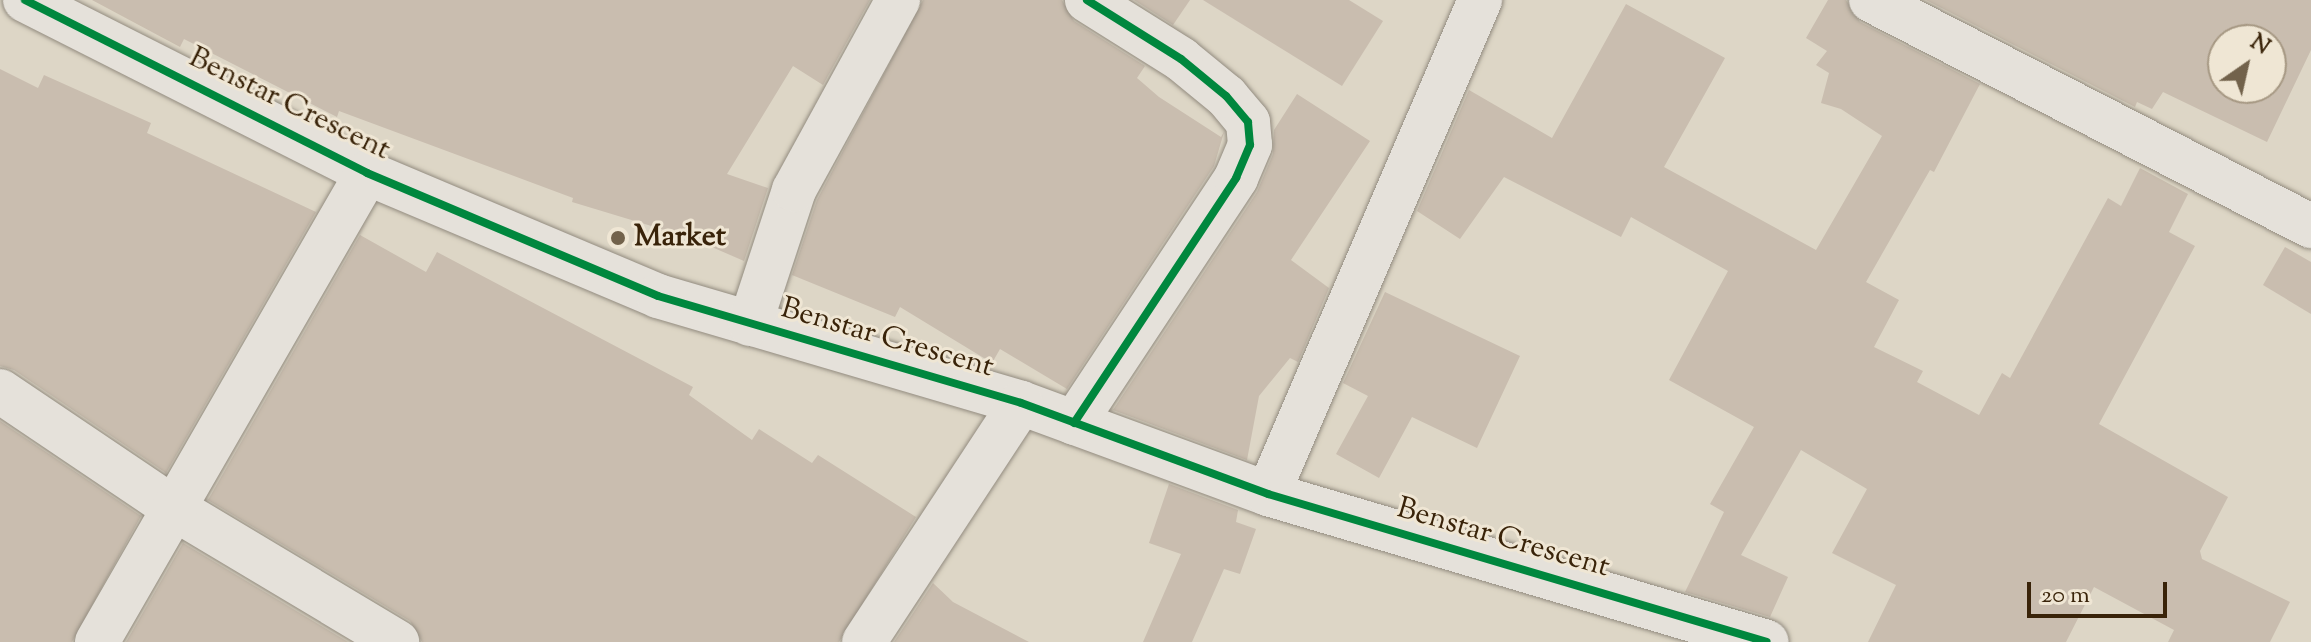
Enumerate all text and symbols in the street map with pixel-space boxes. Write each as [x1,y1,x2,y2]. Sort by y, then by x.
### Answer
north arrow [2207,24,2287,104]
text: N [2243,28,2276,64]
street label: Benstar Crescent [182,41,396,169]
place label: Market [634,220,726,256]
marker: Market [609,229,627,247]
street label: Benstar Crescent [776,291,998,387]
street label: Benstar Crescent [1392,491,1614,587]
scale bar [2031,566,2171,616]
text: 20 m [2041,579,2090,613]

